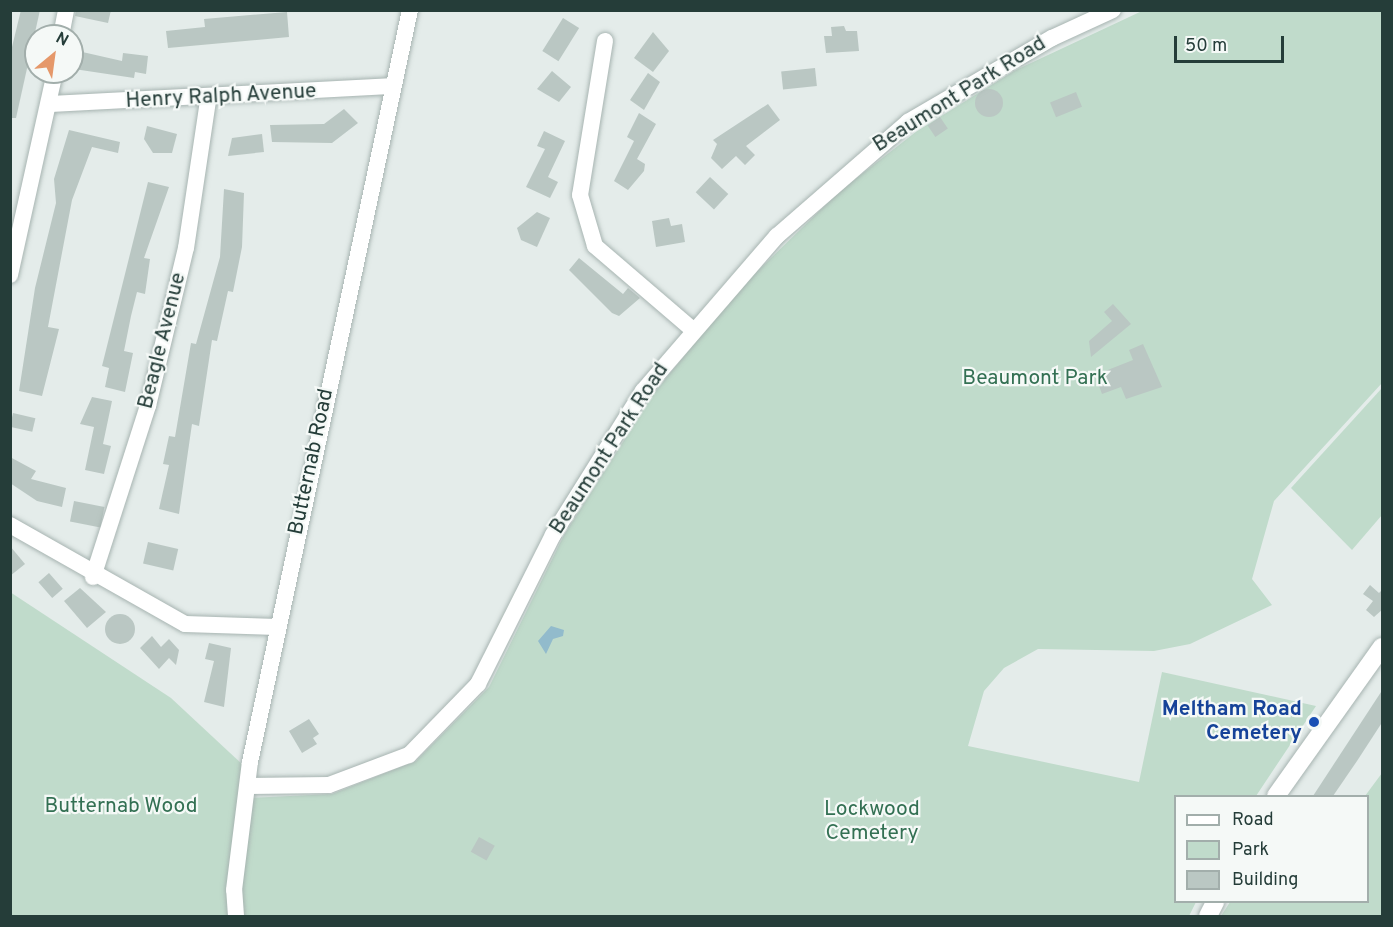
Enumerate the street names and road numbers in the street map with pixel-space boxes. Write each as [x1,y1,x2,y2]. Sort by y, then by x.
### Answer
street label: Beaumont Park Road [869,32,1051,158]
street label: Henry Ralph Avenue [125,79,317,115]
street label: Beagle Avenue [134,270,192,412]
street label: Beaumont Park Road [545,359,675,539]
street label: Butternab Road [284,387,340,537]

